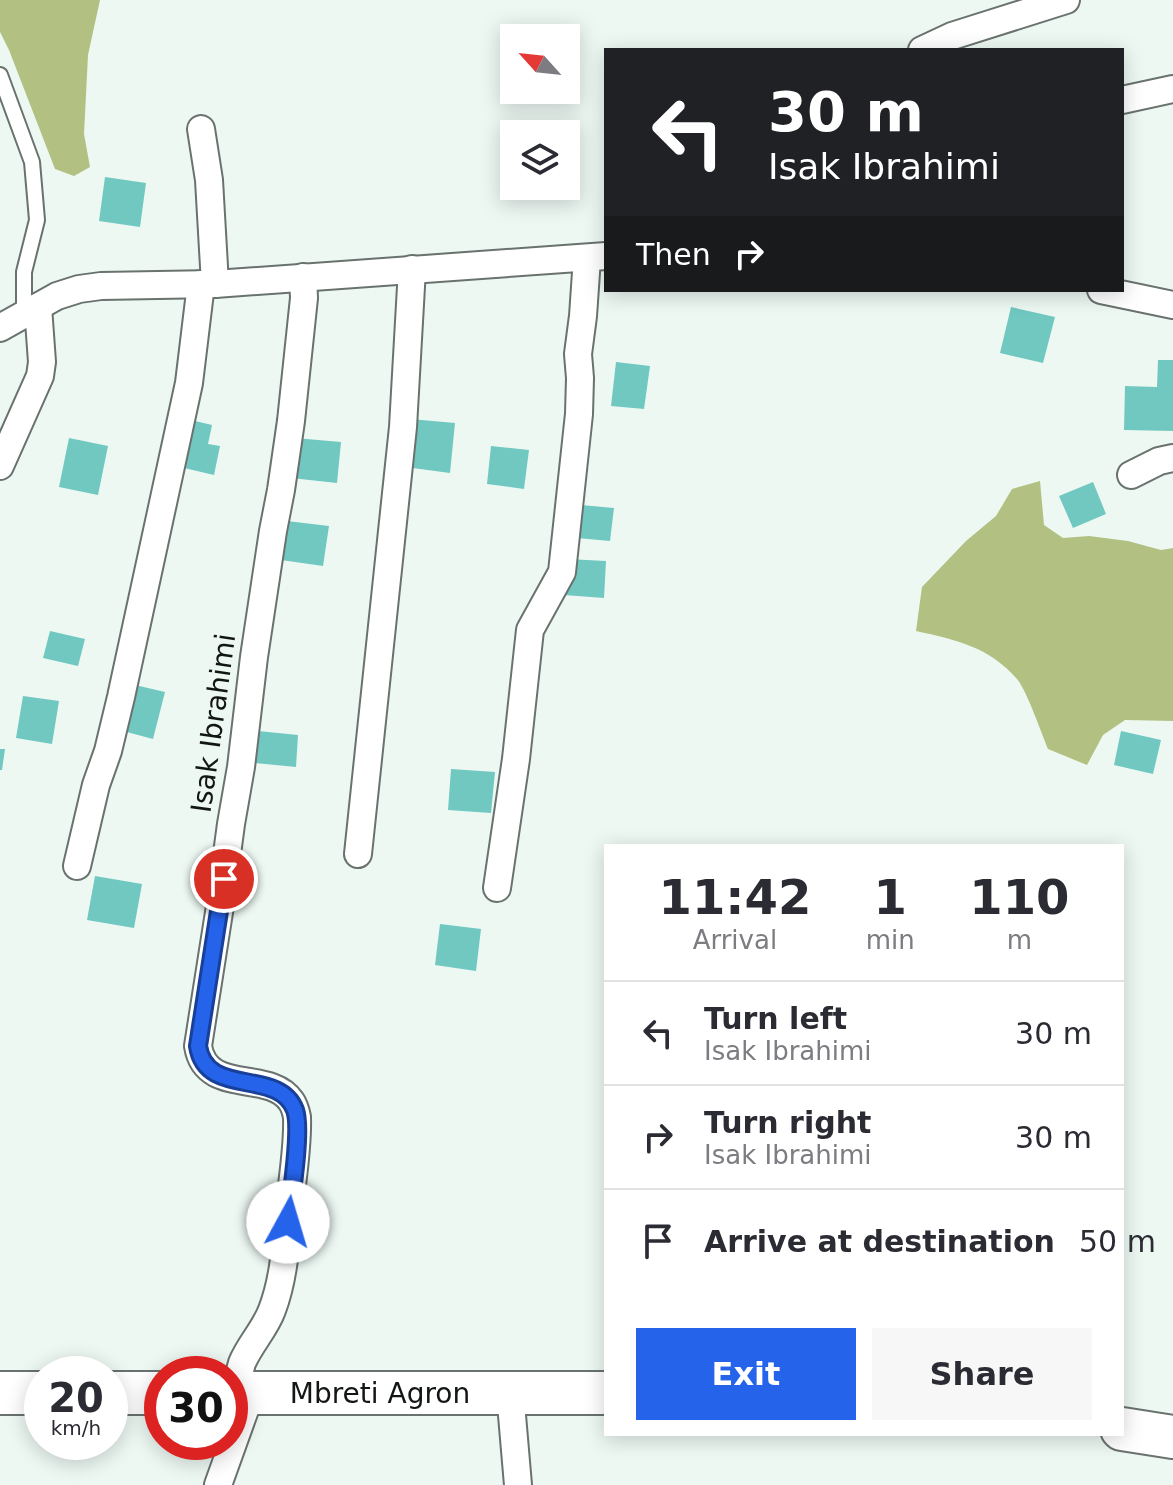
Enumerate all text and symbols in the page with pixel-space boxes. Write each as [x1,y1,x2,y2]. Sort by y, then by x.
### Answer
north arrow [500,24,580,104]
map controls [500,24,580,200]
text: 30 m [768,79,924,144]
icon: left [636,80,740,184]
button: layers [500,120,580,200]
text: Isak Ibrahimi [768,146,1000,187]
icon: right [727,232,771,276]
text: Then [636,237,711,272]
street label: Isak Ibrahimi [185,631,242,815]
pin [190,845,258,913]
icon: arrive [202,857,246,901]
text: 11:42 [658,869,811,925]
text: 1 [874,869,907,925]
text: 110 [969,869,1069,925]
text: Arrival [693,925,777,955]
text: min [866,925,915,955]
text: m [1007,925,1032,955]
text: Turn left [704,1001,847,1036]
icon: left [636,1011,680,1055]
text: 30 m [1015,1016,1092,1051]
text: Isak Ibrahimi [704,1036,872,1066]
text: Turn right [704,1105,871,1140]
icon: right [636,1115,680,1159]
text: 30 m [1015,1120,1092,1155]
text: Isak Ibrahimi [704,1140,872,1170]
position arrow [246,1180,330,1264]
icon: arrive [636,1219,680,1263]
text: Arrive at destination [704,1224,1055,1259]
text: 50 m [1079,1224,1156,1259]
button: Exit [636,1328,856,1420]
button: Share [872,1328,1092,1420]
speed limit sign: 30 [144,1356,248,1460]
text: 20 [48,1375,104,1421]
street label: Mbreti Agron [290,1377,470,1410]
text: km/h [51,1416,101,1440]

